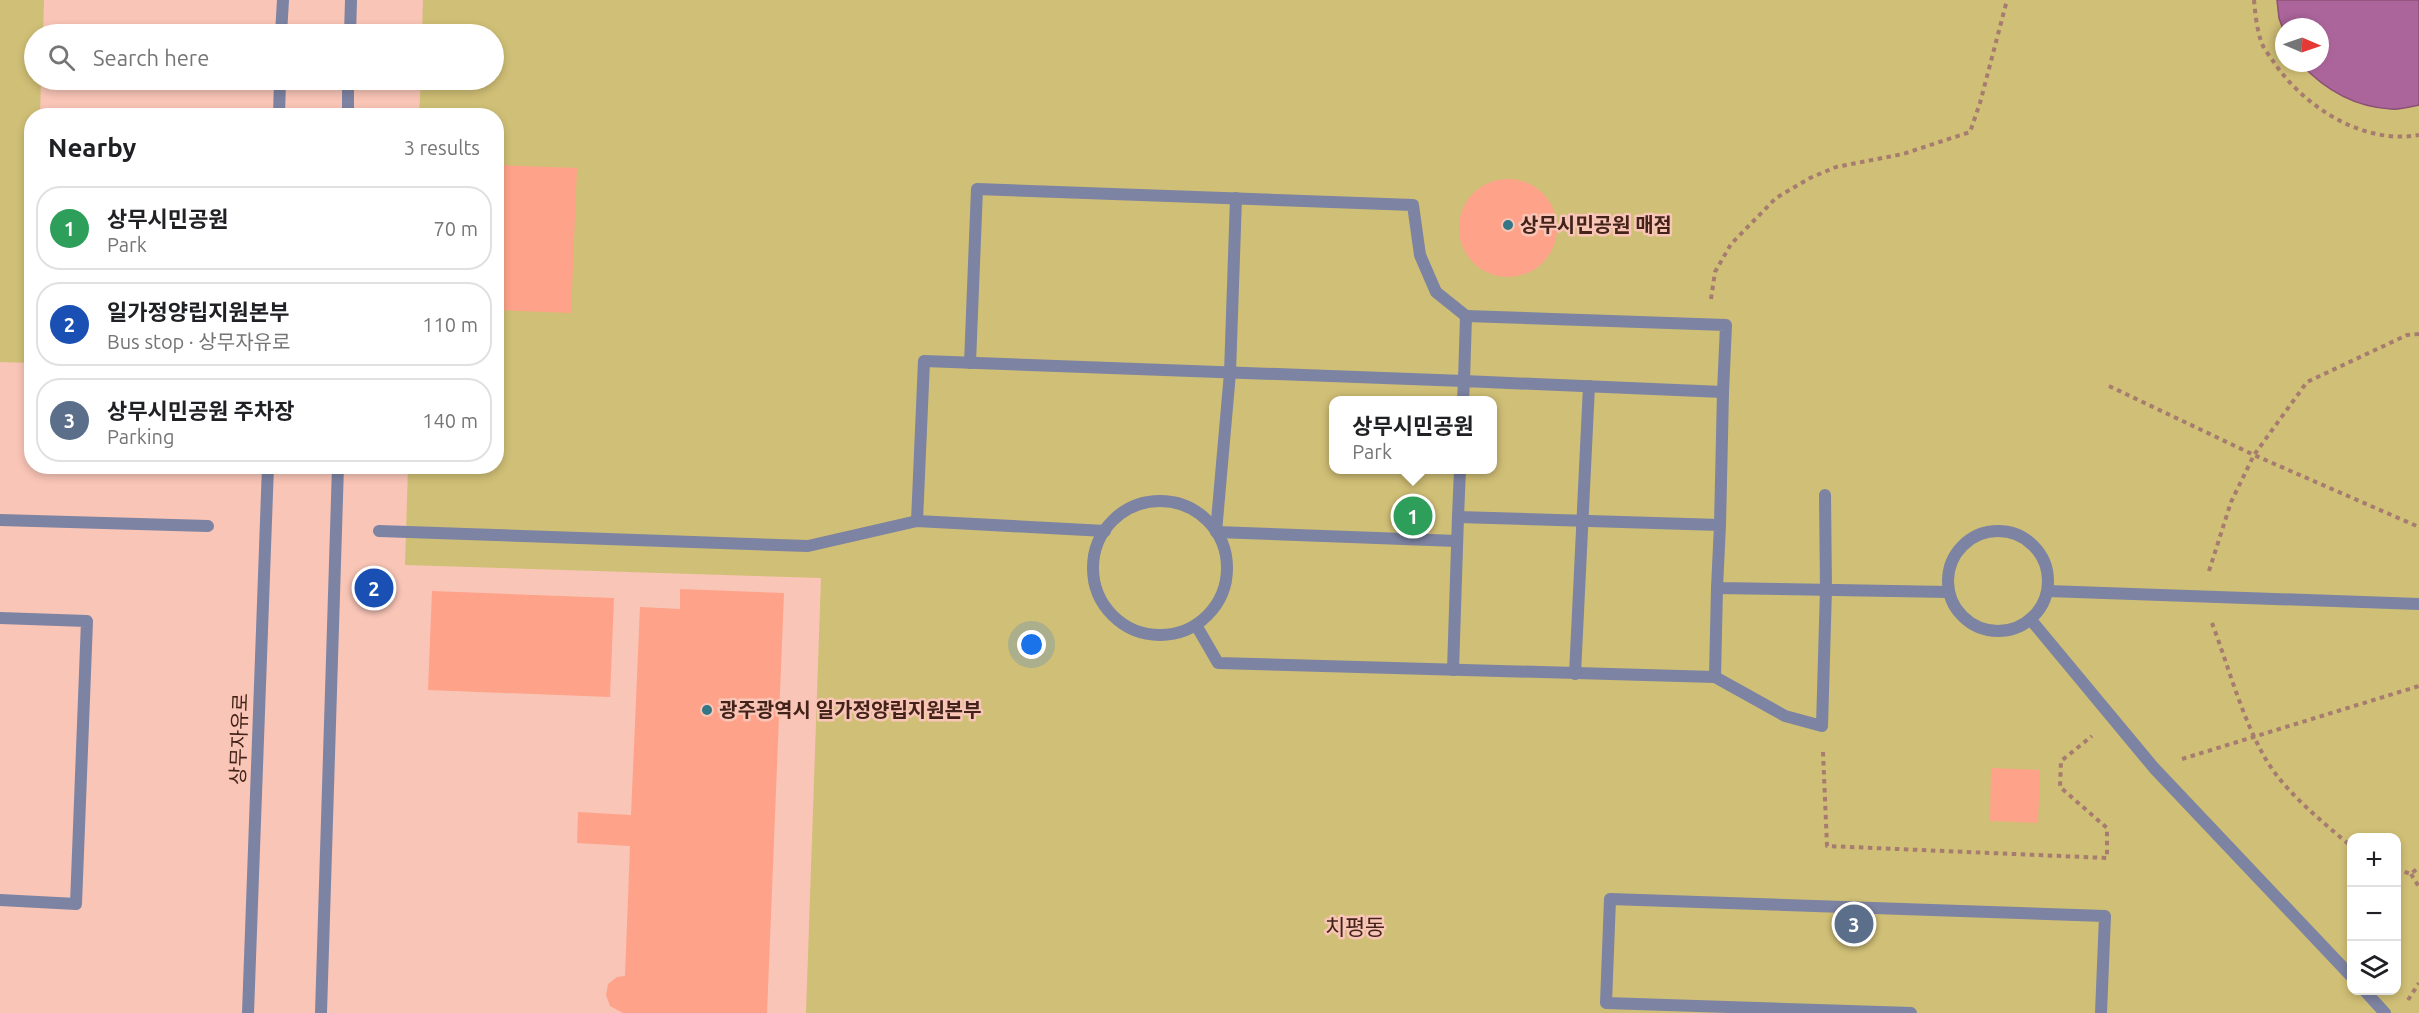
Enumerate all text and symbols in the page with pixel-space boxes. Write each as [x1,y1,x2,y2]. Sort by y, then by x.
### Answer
north arrow [2275,18,2329,72]
search box [24,24,504,90]
icon: search [45,41,78,74]
text: Search here [93,45,209,70]
text: Nearby [48,133,136,162]
text: 3 results [404,136,480,159]
text: 상무시민공원 [107,206,228,231]
place label: 상무시민공원 매점 [1520,213,1672,236]
text: 1 [64,217,75,240]
text: 70 m [434,217,478,240]
marker: 상무시민공원 매점 [1501,218,1515,232]
text: Park [107,233,147,256]
text: 일가정양립지원본부 [107,299,289,324]
text: 2 [64,313,75,336]
text: 110 m [422,313,478,336]
text: Bus stop · 상무자유로 [107,330,290,353]
popup [1329,396,1497,474]
text: 상무시민공원 주차장 [107,398,294,423]
text: 3 [64,409,75,432]
text: 140 m [422,409,478,432]
text: 상무시민공원 [1352,413,1474,438]
text: Parking [107,425,175,448]
text: Park [1352,440,1392,463]
pin: 1 [1394,494,1432,538]
pin: 2 [354,566,394,610]
your location [1017,630,1046,659]
street label: 상무자유로 [225,693,252,785]
place label: 광주광역시 일가정양립지원본부 [719,698,981,721]
marker: 광주광역시 일가정양립지원본부 [700,703,714,717]
map controls [2347,833,2401,995]
button: + [2347,833,2401,887]
button: − [2347,887,2401,941]
pin: 3 [1834,902,1874,946]
district label: 치평동 [1325,914,1385,939]
button: layers [2347,941,2401,995]

